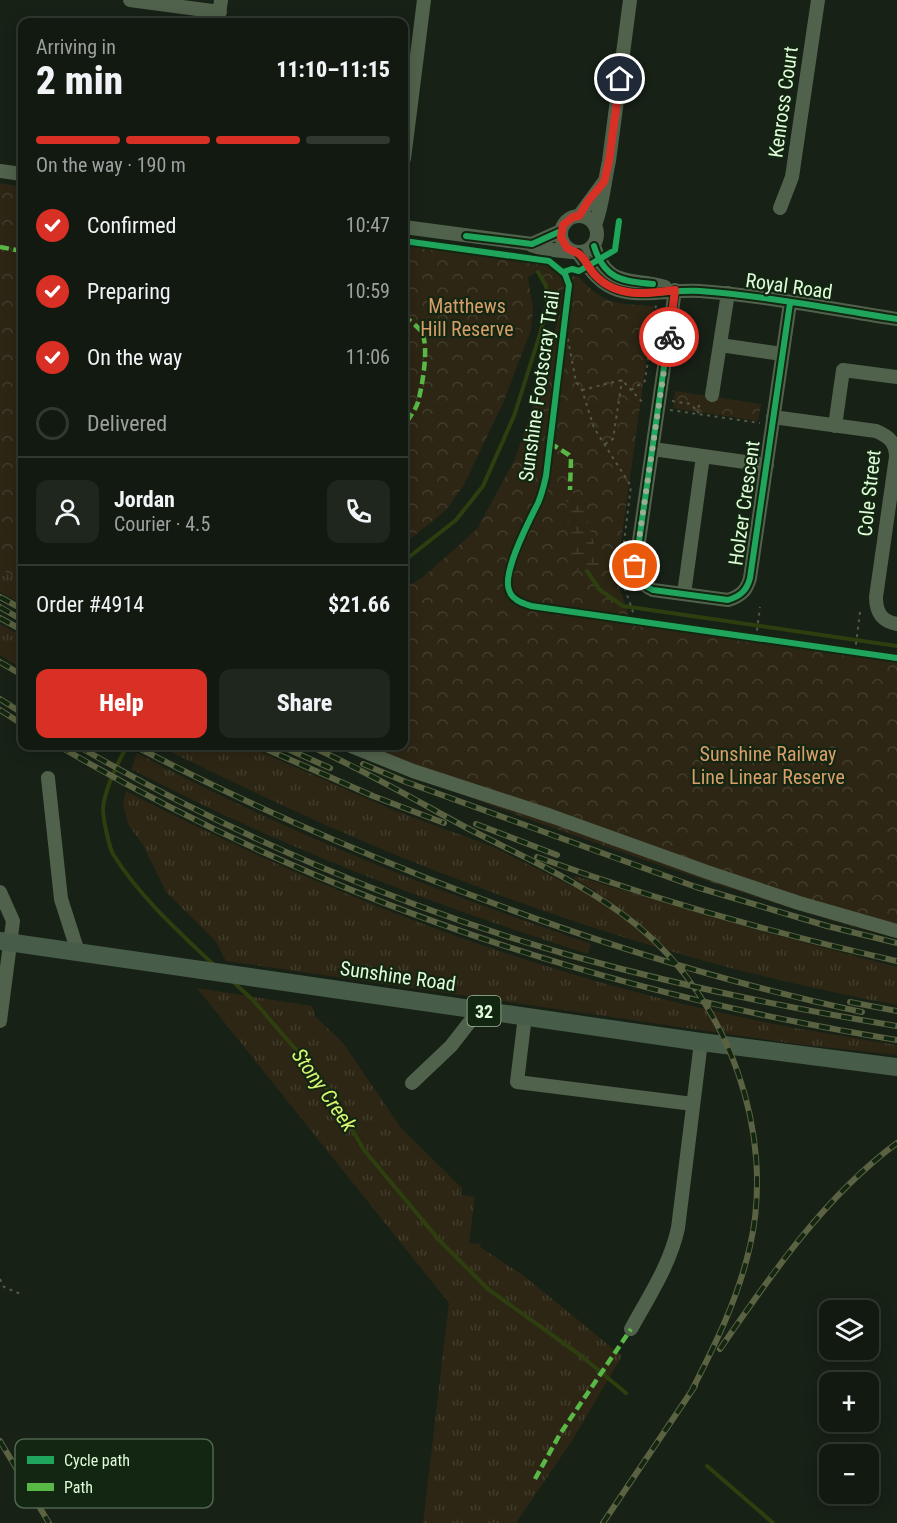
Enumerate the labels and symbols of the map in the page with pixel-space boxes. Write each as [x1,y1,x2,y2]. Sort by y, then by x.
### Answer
street label: Kenross Court [763,45,803,159]
pin [594,53,645,104]
street label: Royal Road [744,268,834,304]
street label: Sunshine Footscray Trail [514,289,564,483]
park label: Matthews Hill Reserve [420,294,514,341]
courier [639,307,699,367]
street label: Holzer Crescent [723,439,765,567]
street label: Cole Street [853,449,885,537]
pin [609,540,660,591]
park label: Sunshine Railway Line Linear Reserve [691,742,845,789]
street label: Sunshine Road [338,956,458,996]
road number: 32 [468,996,500,1026]
water label: Stony Creek [287,1044,362,1137]
legend [15,1439,213,1508]
text: Cycle path [64,1451,130,1470]
text: Path [64,1478,93,1497]

